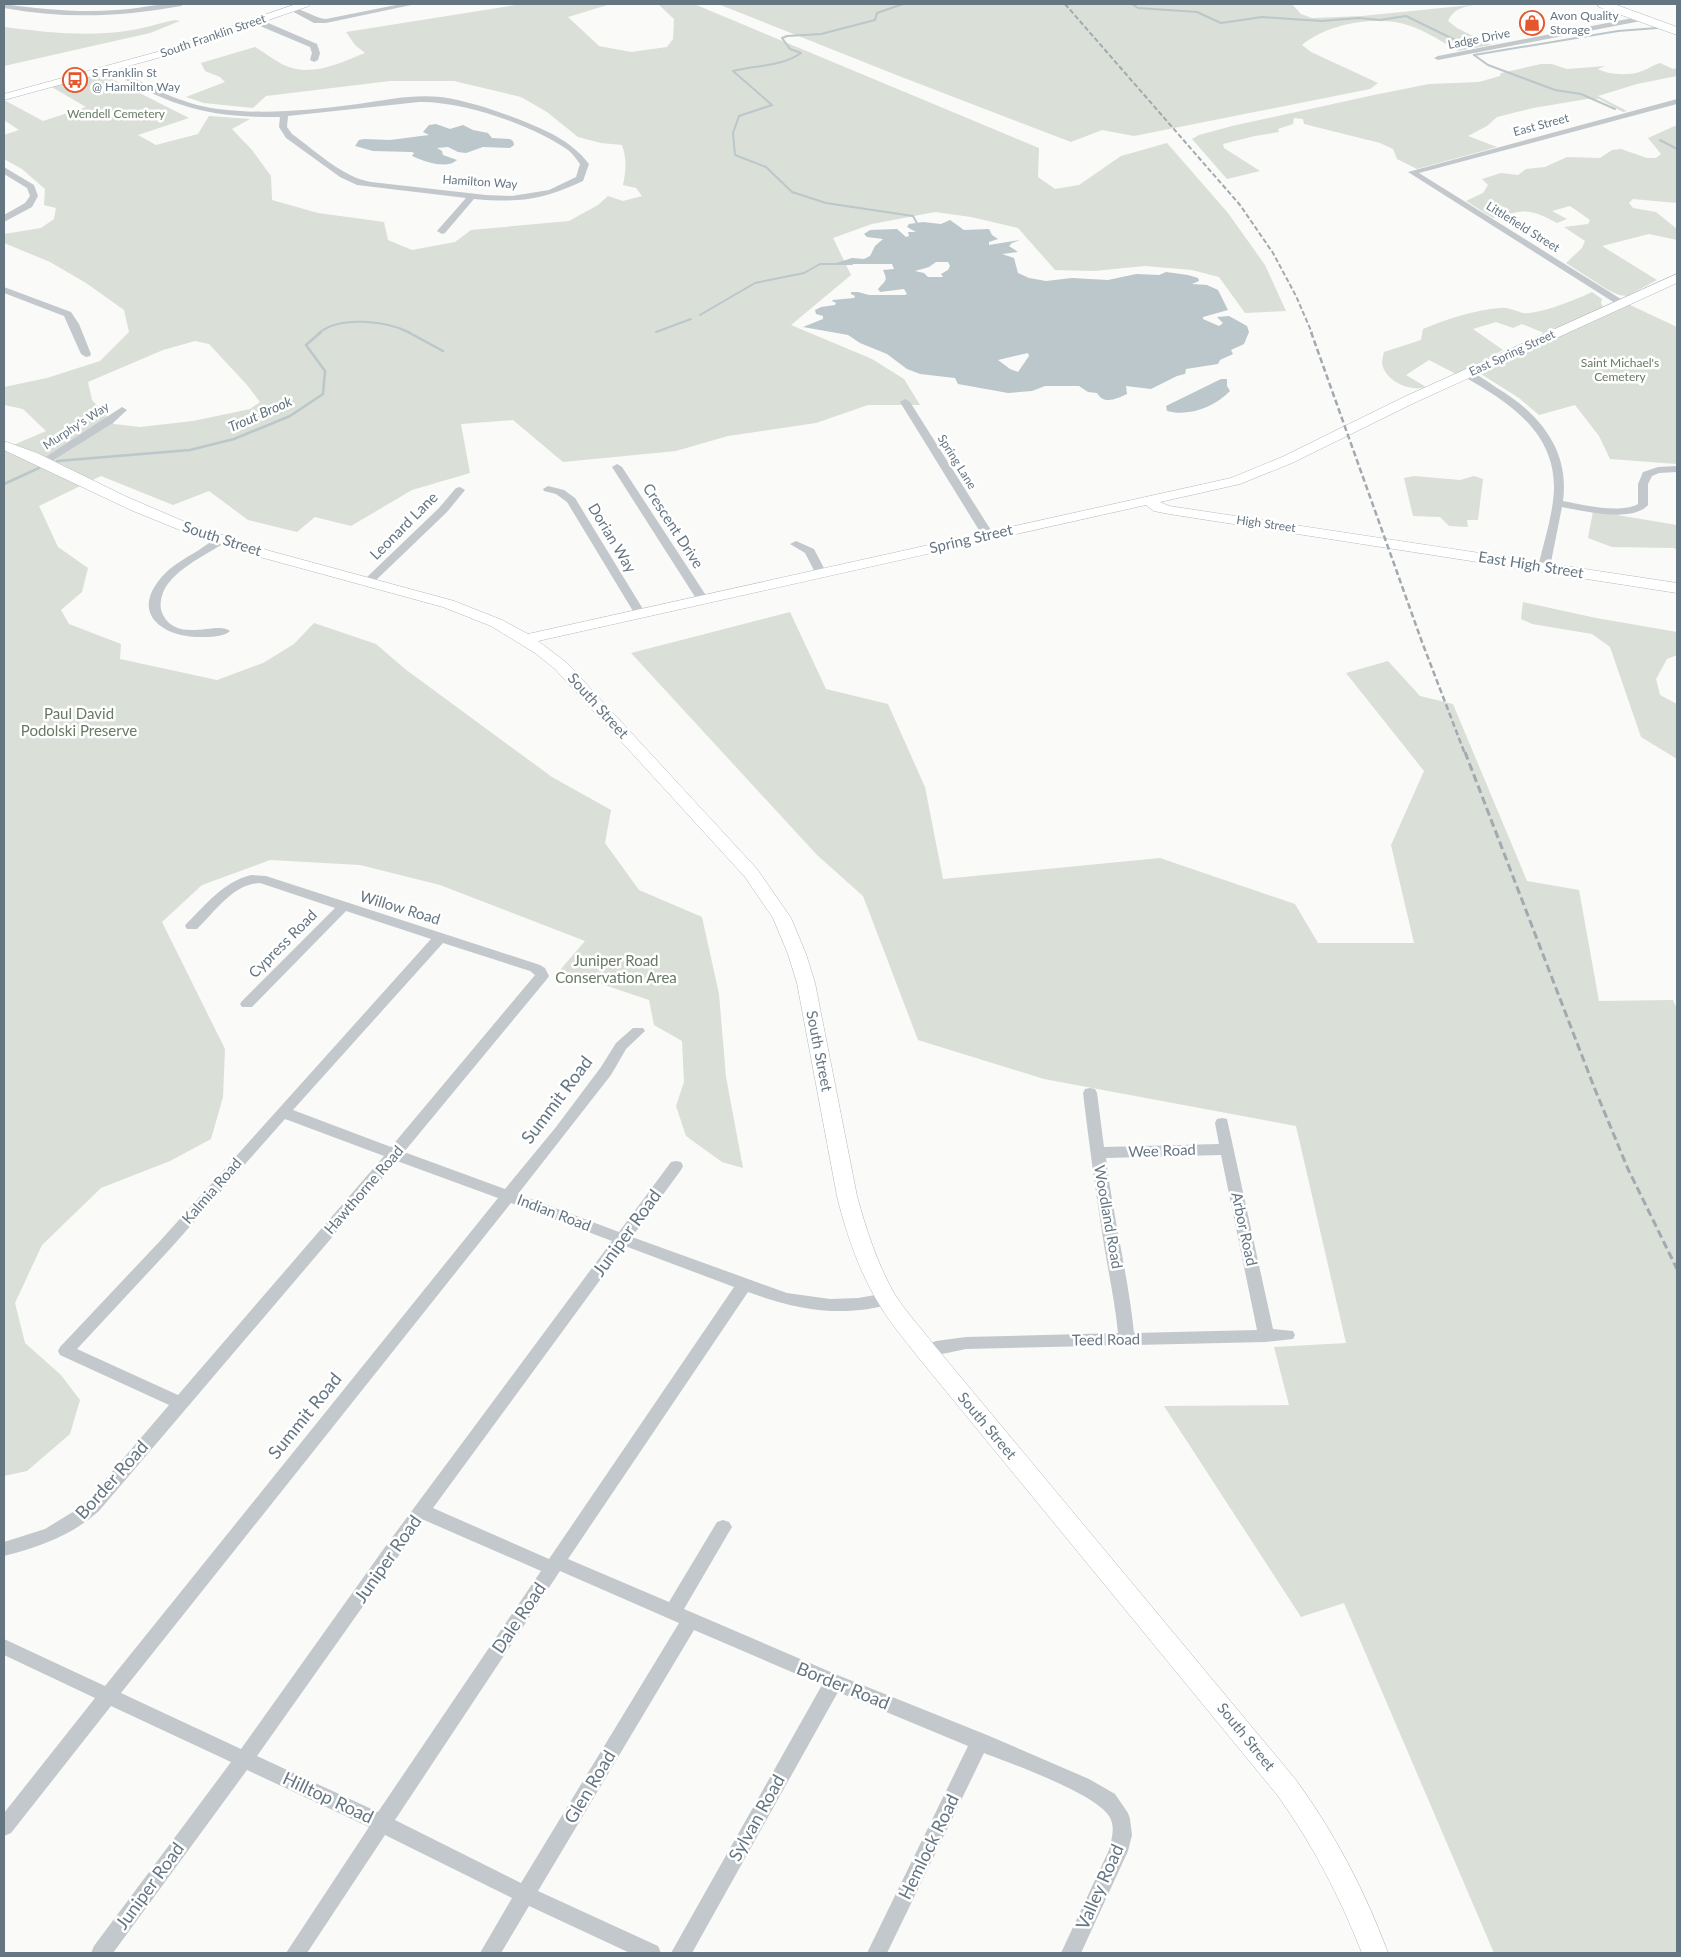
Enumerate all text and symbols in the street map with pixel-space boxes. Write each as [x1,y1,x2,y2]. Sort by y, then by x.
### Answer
place label: Avon Quality Storage [1550,8,1619,37]
street label: South Franklin Street [158,10,268,61]
shop icon: Avon Quality Storage [1519,10,1545,36]
street label: Ladge Drive [1447,25,1511,52]
place label: S Franklin St @ Hamilton Way [92,65,181,94]
bus stop icon: S Franklin St @ Hamilton Way [62,67,88,93]
park label: Wendell Cemetery [67,106,166,121]
street label: East Street [1511,110,1571,139]
street label: Hamilton Way [442,171,519,192]
street label: Littlefield Street [1484,198,1563,256]
street label: East Spring Street [1466,326,1558,379]
park label: Saint Michael's Cemetery [1581,355,1659,384]
water label: Trout Brook [225,392,295,435]
street label: Murphy's Way [40,398,112,453]
street label: Spring Lane [935,432,980,492]
street label: Crescent Drive [640,480,708,571]
street label: Leonard Lane [366,488,441,563]
street label: Dorian Way [585,499,641,576]
street label: High Street [1236,512,1297,535]
street label: South Street [181,517,265,559]
street label: Spring Street [927,520,1015,556]
street label: East High Street [1477,547,1586,581]
street label: South Street [565,669,633,742]
park label: Paul David Podolski Preserve [21,704,137,739]
street label: Willow Road [358,886,443,928]
street label: Cypress Road [244,905,320,981]
park label: Juniper Road Conservation Area [555,951,677,986]
street label: South Street [803,1009,837,1093]
street label: Summit Road [516,1051,596,1148]
street label: Wee Road [1128,1140,1196,1160]
street label: Hawthorne Road [320,1141,407,1237]
street label: Kalmia Road [178,1154,245,1227]
street label: Woodland Road [1091,1164,1127,1270]
street label: Juniper Road [587,1185,665,1280]
street label: Indian Road [515,1190,594,1234]
street label: Arbor Road [1228,1190,1262,1267]
street label: Teed Road [1072,1329,1140,1349]
street label: Summit Road [263,1368,346,1463]
street label: South Street [955,1388,1021,1463]
street label: Border Road [70,1435,152,1523]
street label: Juniper Road [349,1510,425,1607]
street label: Dale Road [486,1578,550,1657]
street label: Border Road [794,1656,893,1714]
street label: South Street [1214,1699,1280,1774]
street label: Glen Road [559,1746,620,1827]
street label: Hilltop Road [280,1766,377,1828]
street label: Sylvan Road [723,1770,789,1865]
street label: Hemlock Road [893,1790,963,1903]
street label: Juniper Road [110,1838,188,1933]
street label: Valley Road [1071,1841,1128,1933]

